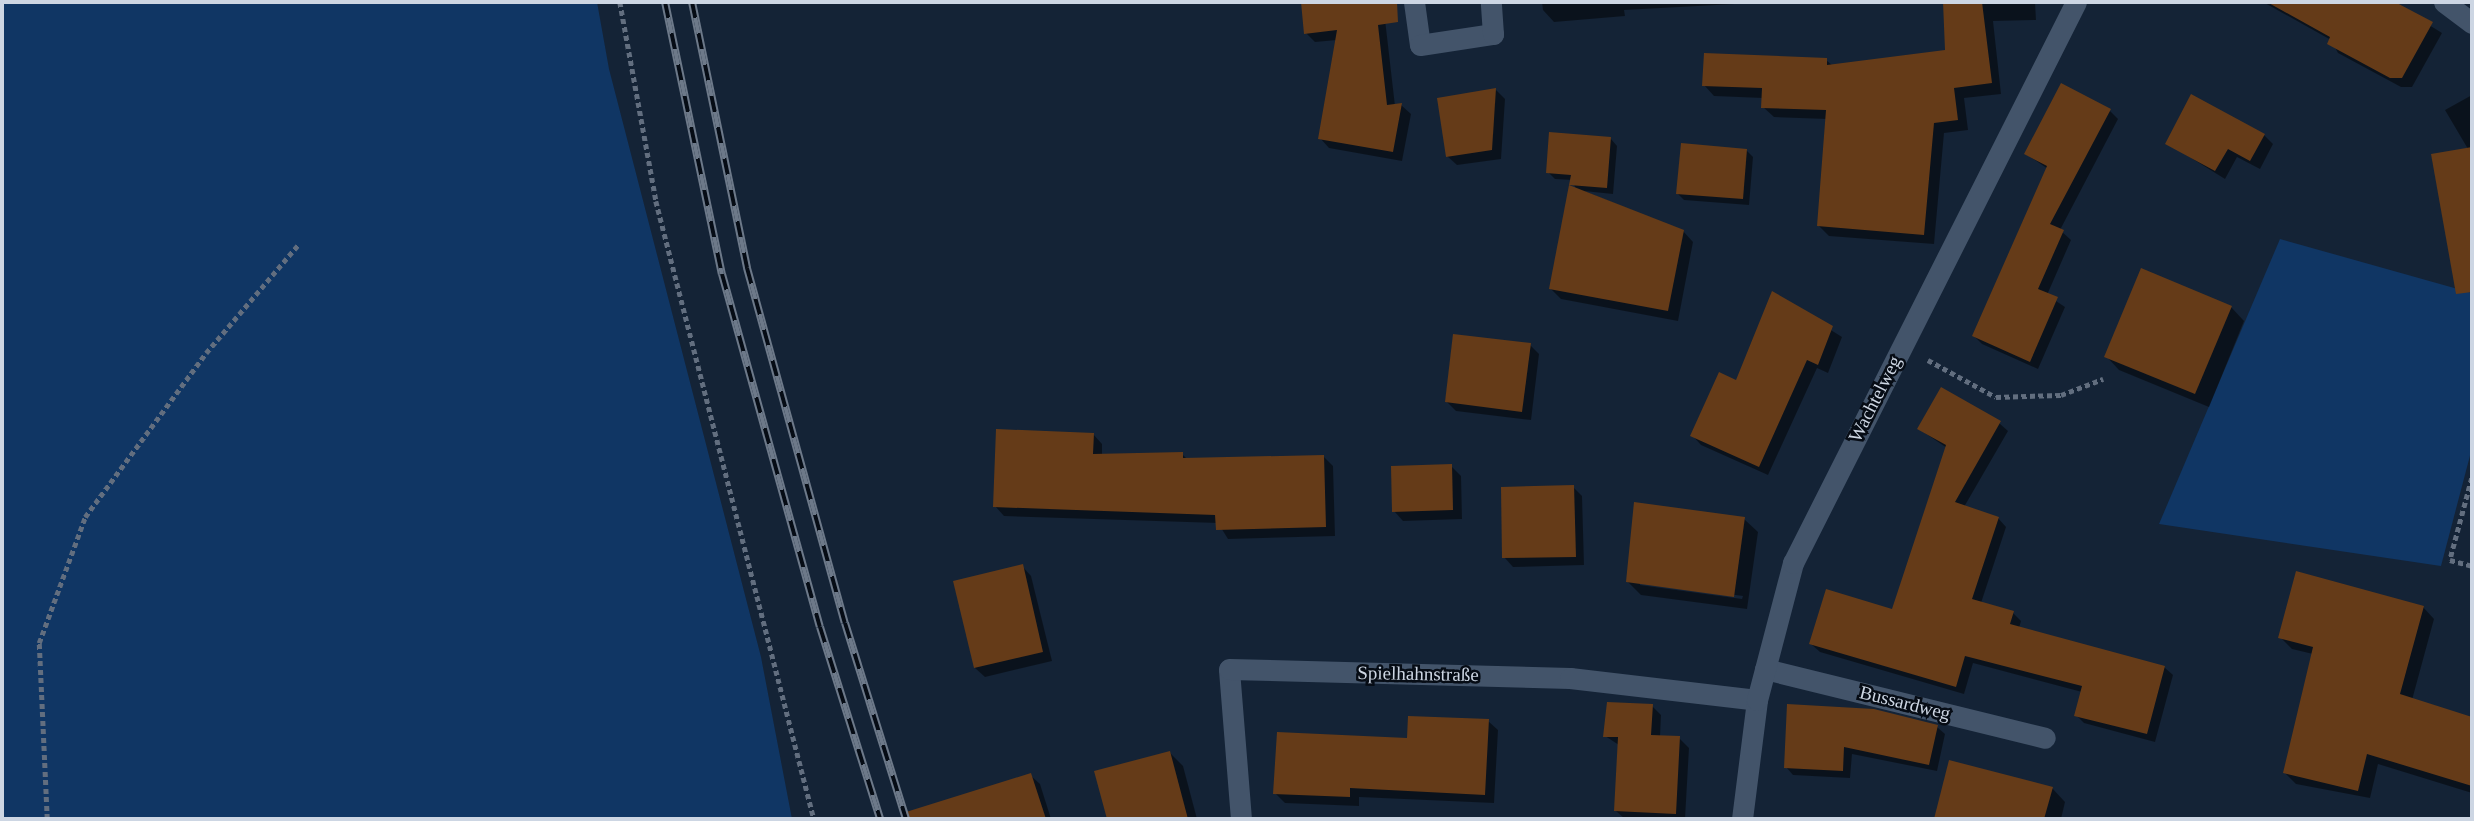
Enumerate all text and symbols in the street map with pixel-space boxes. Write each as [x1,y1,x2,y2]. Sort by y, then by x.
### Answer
street label: Wachtelweg [1844,352,1906,446]
street label: Spielhahnstraße [1357,662,1479,686]
street label: Bussardweg [1857,681,1953,725]

